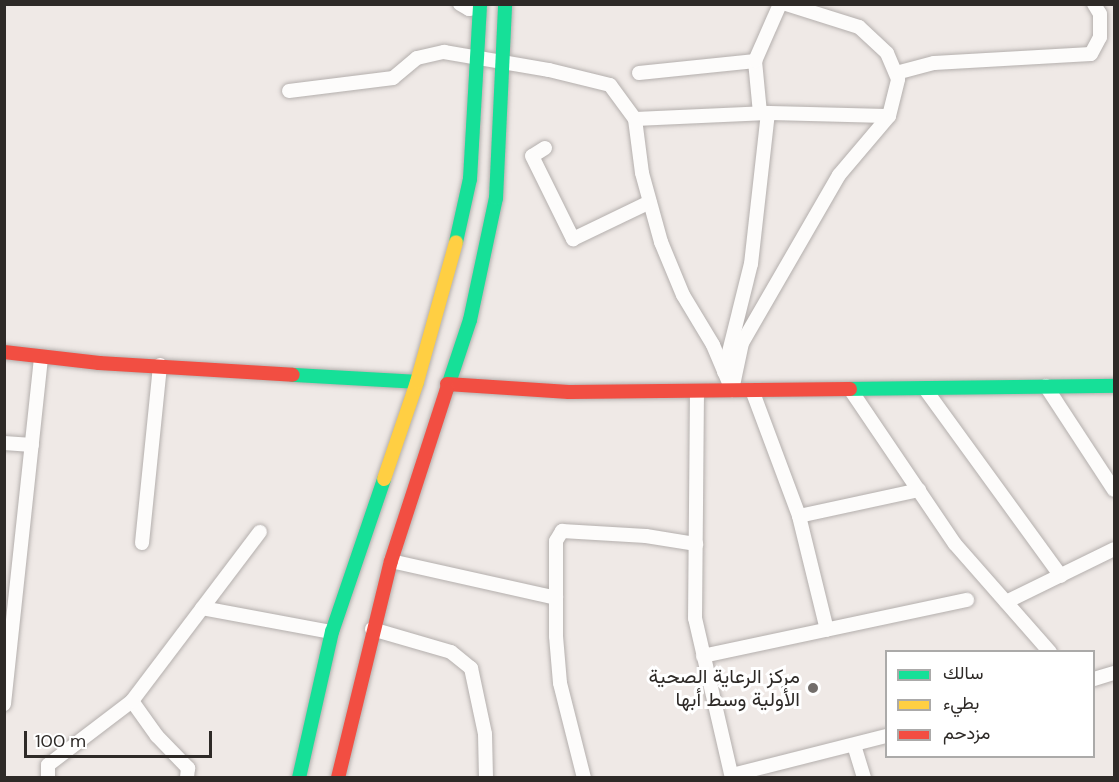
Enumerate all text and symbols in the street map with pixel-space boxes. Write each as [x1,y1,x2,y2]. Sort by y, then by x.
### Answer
legend [885,650,1095,758]
text: سالك [943,661,983,685]
place label: مركز الرعاية الصحية الأولية وسط أبها [649,664,800,711]
marker: مركز الرعاية الصحية الأولية وسط أبها [804,679,822,697]
text: بطيء [943,691,979,715]
scale bar [27,719,214,757]
text: مزدحم [943,721,990,745]
text: 100 m [35,729,86,753]

